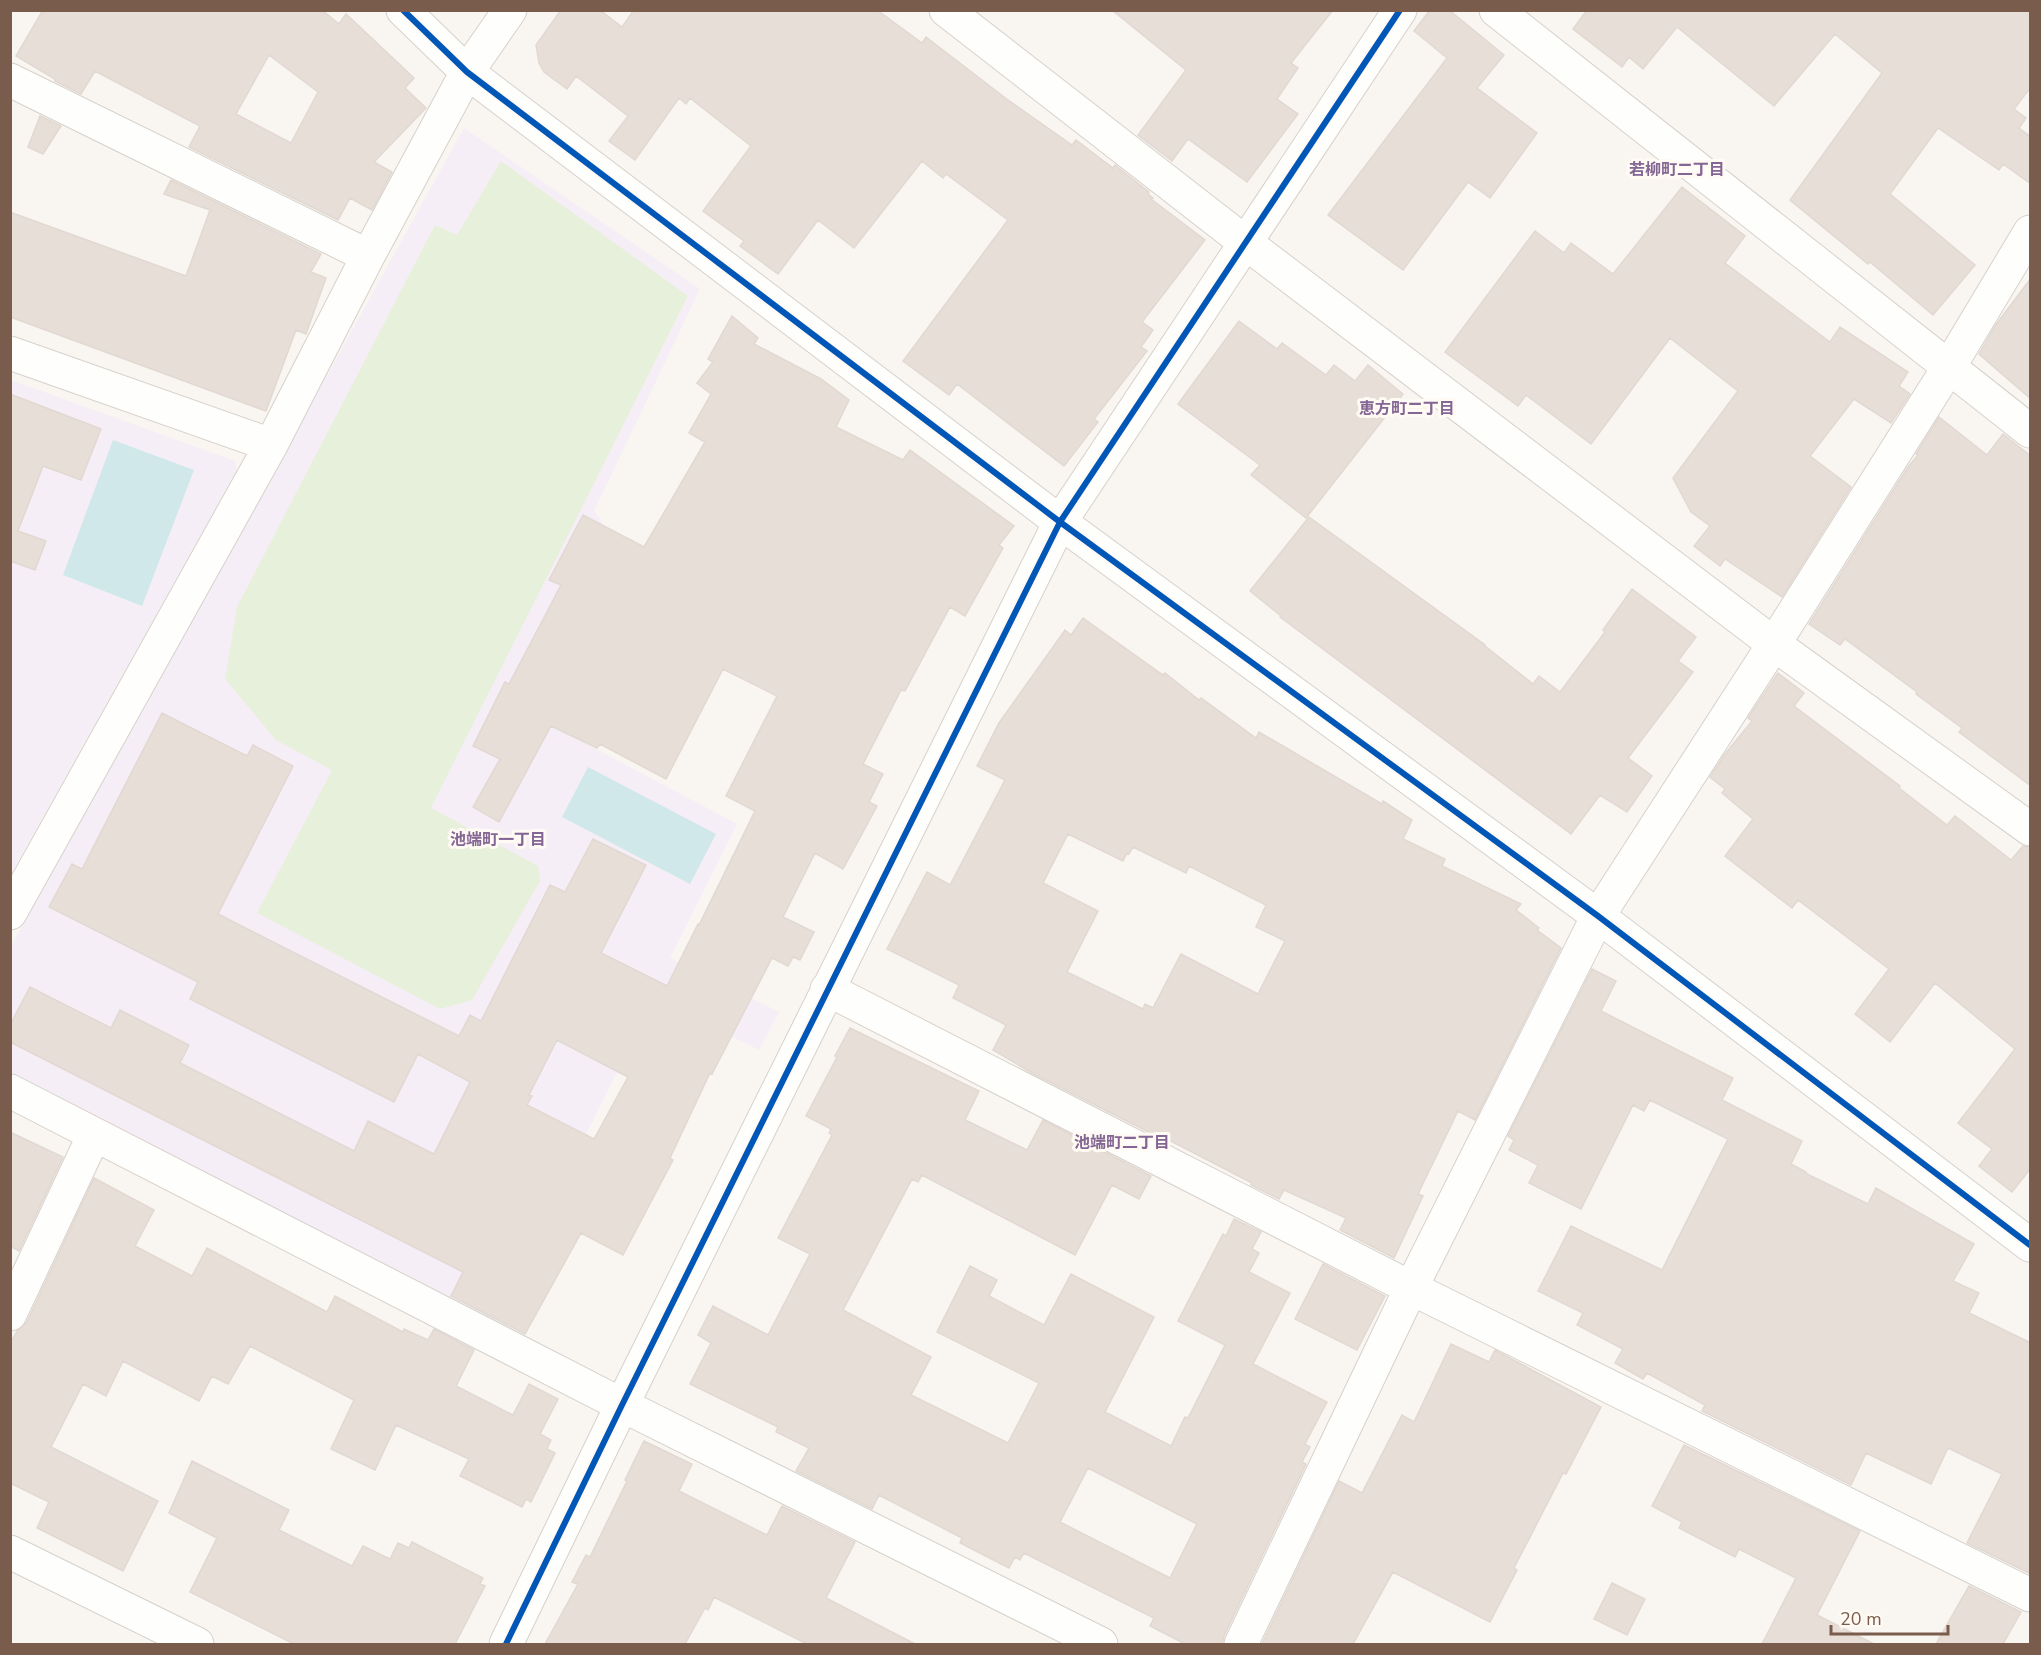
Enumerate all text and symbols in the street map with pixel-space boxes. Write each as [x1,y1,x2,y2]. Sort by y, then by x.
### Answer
district label: 若柳町二丁目 [1629,159,1725,181]
district label: 恵方町二丁目 [1359,398,1455,420]
district label: 池端町一丁目 [450,829,546,851]
district label: 池端町二丁目 [1074,1132,1170,1154]
scale bar [1831,1598,1948,1636]
text: 20 m [1840,1607,1882,1631]

